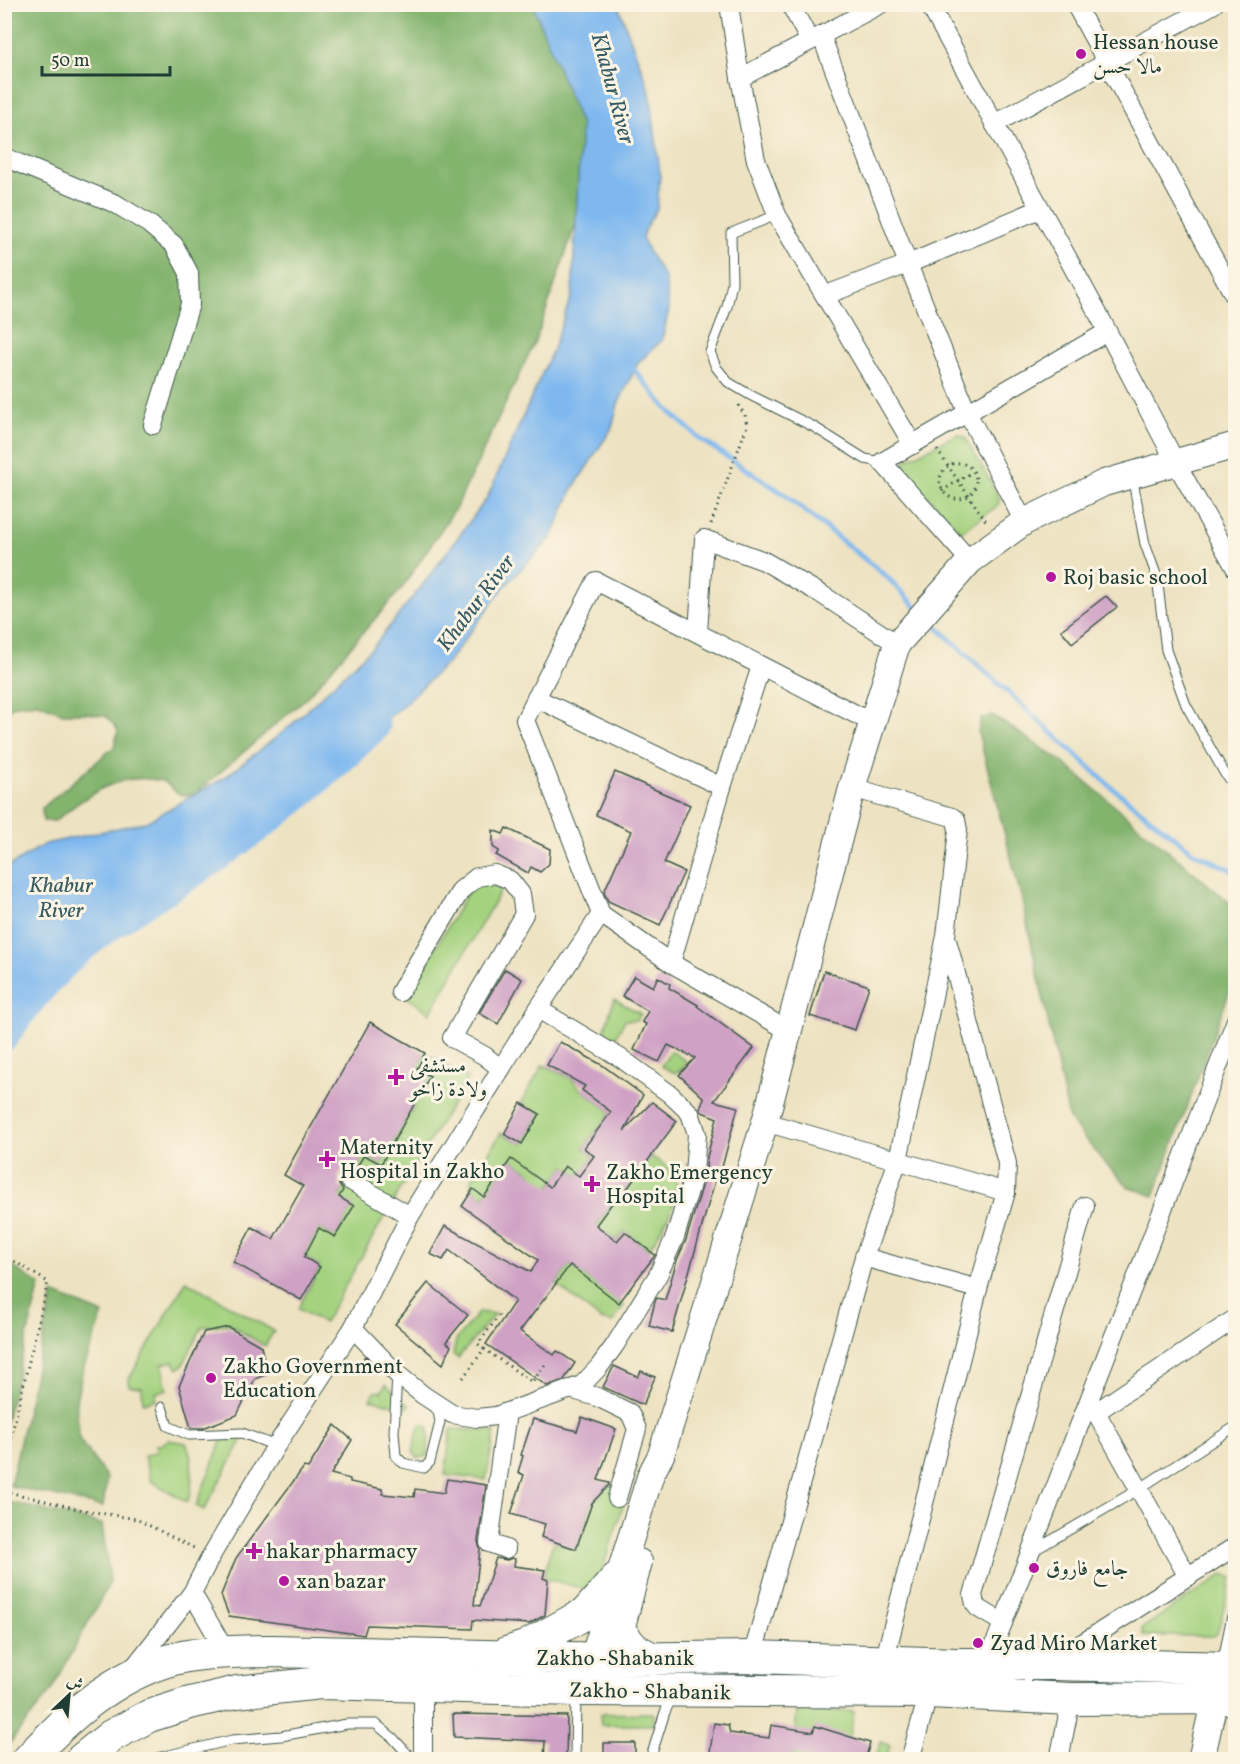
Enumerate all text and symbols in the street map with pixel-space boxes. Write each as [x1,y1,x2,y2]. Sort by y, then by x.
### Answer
place label: Hessan house مالا حسن [1093,29,1218,82]
water label: Khabur River [582,30,642,149]
scale bar [42,39,170,77]
marker: Hessan house مالا حسن [1074,47,1088,61]
text: 50 m [51,49,90,74]
water label: Khabur River [430,548,524,658]
place label: Roj basic school [1063,564,1208,593]
marker: Roj basic school [1044,570,1058,584]
water label: Khabur River [29,871,94,927]
place label: مستشفى ولادة زاخو [408,1052,487,1105]
marker: مستشفى ولادة زاخو [387,1068,405,1086]
place label: Maternity Hospital in Zakho [340,1134,505,1187]
marker: Maternity Hospital in Zakho [318,1150,336,1168]
place label: Zakho Emergency Hospital [606,1159,774,1212]
marker: Zakho Emergency Hospital [583,1175,601,1193]
place label: Zakho Government Education [223,1353,403,1406]
marker: Zakho Government Education [204,1371,218,1385]
place label: hakar pharmacy [266,1538,418,1567]
marker: hakar pharmacy [247,1544,261,1558]
place label: جامع فاروق [1046,1555,1128,1587]
marker: جامع فاروق [1027,1561,1041,1575]
place label: xan bazar [296,1568,386,1597]
marker: xan bazar [277,1574,291,1588]
place label: Zyad Miro Market [990,1630,1157,1659]
marker: Zyad Miro Market [971,1636,985,1650]
street label: Zakho -Shabanik [536,1645,695,1674]
north arrow [39,1665,99,1725]
text: ش [63,1670,87,1697]
street label: Zakho - Shabanik [569,1677,732,1708]

